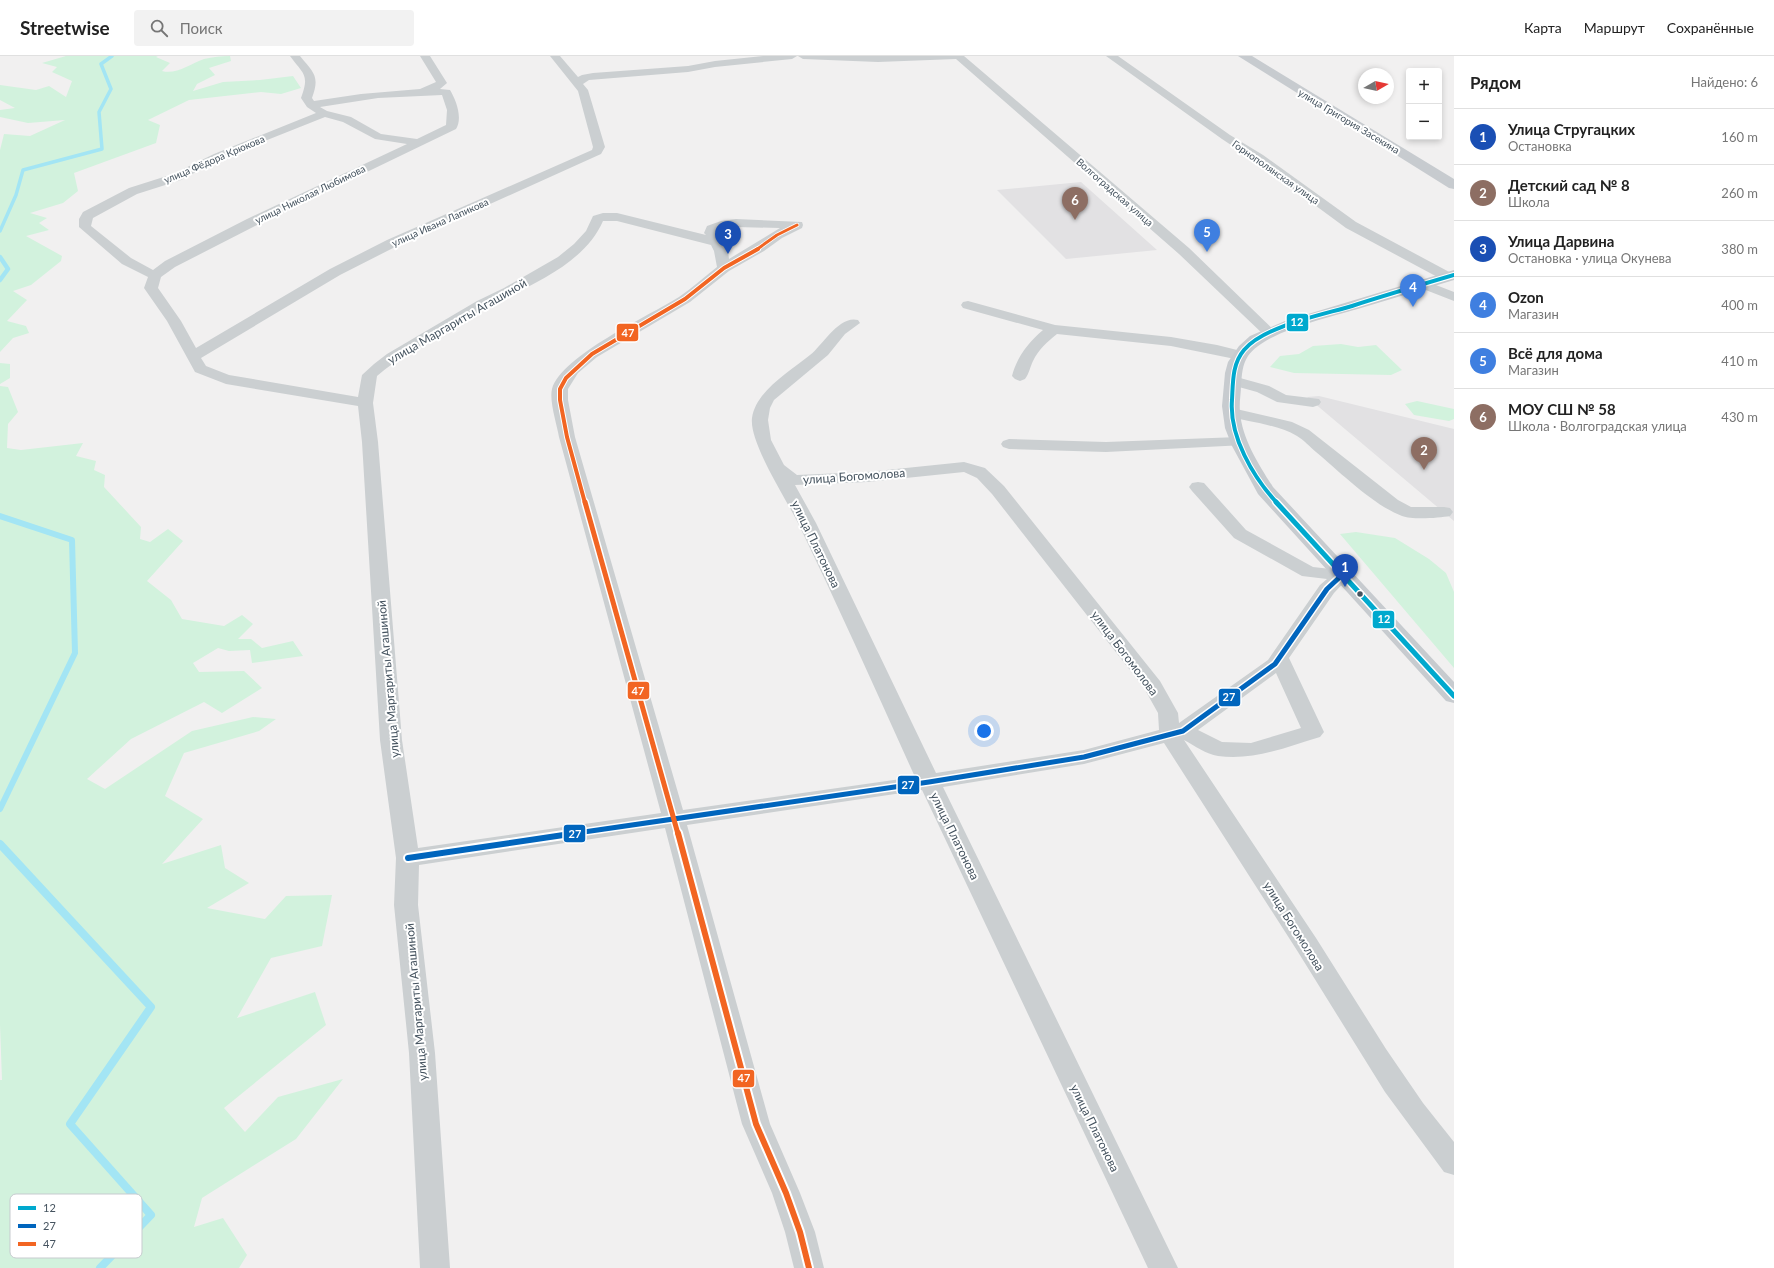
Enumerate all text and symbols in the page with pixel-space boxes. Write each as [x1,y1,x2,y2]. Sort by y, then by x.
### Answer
search box [134,10,414,46]
text: Streetwise [20,16,110,39]
icon: search [148,17,170,39]
text: Поиск [180,19,223,37]
text: Карта [1524,19,1562,36]
text: Маршрут [1584,19,1645,36]
text: Сохранённые [1667,19,1754,36]
north arrow [1358,68,1394,104]
map controls [1406,68,1442,140]
button: + [1406,68,1442,104]
text: Рядом [1470,72,1521,93]
text: Найдено: 6 [1691,74,1758,90]
street label: улица Григория Засекина [1296,86,1402,156]
button: − [1406,104,1442,140]
text: Улица Стругацких [1508,120,1635,138]
text: 1 [1479,129,1487,145]
text: 160 m [1721,129,1758,145]
street label: улица Фёдора Крюкова [162,132,266,186]
street label: Горнополянская улица [1230,137,1322,207]
text: Остановка [1508,138,1572,154]
street label: Волгоградская улица [1074,155,1156,229]
street label: улица Николая Любимова [253,162,367,226]
text: Детский сад № 8 [1508,176,1630,194]
text: 2 [1479,185,1487,201]
text: 260 m [1721,185,1758,201]
pin: 6 [1062,187,1088,220]
text: Школа [1508,194,1550,210]
street label: улица Ивана Лапикова [390,195,490,249]
pin: 5 [1194,219,1220,252]
pin: 3 [715,221,741,254]
text: Улица Дарвина [1508,232,1614,250]
text: 3 [1479,241,1487,257]
text: 380 m [1721,241,1758,257]
text: Остановка · улица Окунева [1508,250,1672,266]
pin: 4 [1400,274,1426,307]
street label: улица Маргариты Агашиной [385,275,529,367]
text: Ozon [1508,288,1544,306]
text: 4 [1479,297,1487,313]
text: 400 m [1721,297,1758,313]
text: Магазин [1508,306,1559,322]
line badge: 12 [1286,313,1309,332]
text: 12 [1291,315,1303,328]
line badge: 47 [616,323,639,342]
text: 47 [622,326,634,339]
text: Всё для дома [1508,344,1603,362]
text: 5 [1479,353,1487,369]
text: 410 m [1721,353,1758,369]
text: Магазин [1508,362,1559,378]
text: МОУ СШ № 58 [1508,400,1616,418]
text: 6 [1479,409,1487,425]
text: 430 m [1721,409,1758,425]
text: Школа · Волгоградская улица [1508,418,1687,434]
pin: 2 [1411,437,1437,470]
street label: улица Богомолова [802,465,906,487]
street label: улица Платонова [788,498,844,590]
pin: 1 [1332,554,1358,587]
unlabelled marker [1355,589,1365,599]
street label: улица Маргариты Агашиной [374,600,402,758]
street label: улица Богомолова [1088,608,1162,698]
line badge: 12 [1372,610,1395,629]
text: 12 [1378,612,1390,625]
line badge: 47 [627,681,650,700]
text: 47 [632,684,644,697]
line badge: 27 [1218,688,1241,707]
text: 27 [1223,690,1235,703]
your location [974,721,994,741]
line badge: 27 [897,775,920,795]
text: 27 [902,778,914,791]
street label: улица Платонова [927,790,983,882]
line badge: 27 [563,824,586,843]
text: 27 [569,827,581,840]
street label: улица Богомолова [1261,879,1328,973]
street label: улица Маргариты Агашиной [402,923,430,1081]
line badge: 47 [732,1069,755,1088]
text: 47 [738,1071,750,1084]
street label: улица Платонова [1067,1082,1123,1174]
legend [10,1194,142,1258]
text: 12 [43,1201,56,1214]
text: 27 [43,1219,56,1232]
text: 47 [43,1237,56,1250]

